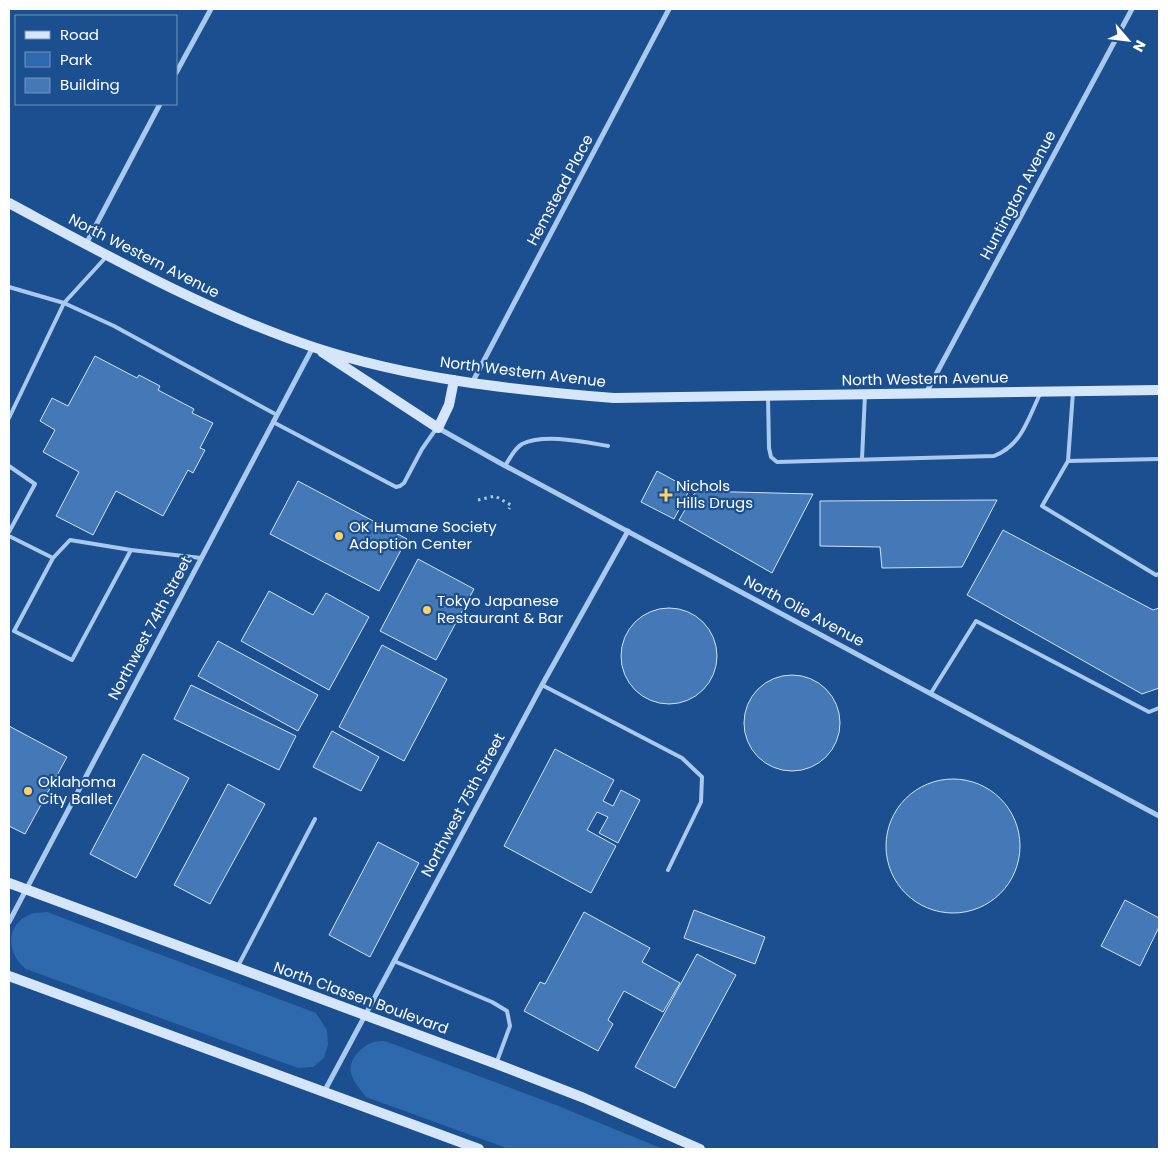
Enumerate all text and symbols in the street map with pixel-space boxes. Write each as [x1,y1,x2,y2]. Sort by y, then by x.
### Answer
legend [15,15,178,105]
north arrow [1103,15,1153,65]
text: Road [60,24,99,45]
text: N [1128,37,1151,55]
text: Park [60,49,92,70]
text: Building [60,74,120,95]
street label: Huntington Avenue [975,126,1061,263]
street label: Hemstead Place [521,131,598,249]
street label: North Western Avenue [65,208,223,303]
street label: North Western Avenue [439,351,607,392]
street label: North Western Avenue [841,367,1009,390]
place label: Nichols Hills Drugs [676,475,753,513]
marker: Nichols Hills Drugs [660,489,672,501]
place label: OK Humane Society Adoption Center [349,516,497,554]
marker: OK Humane Society Adoption Center [333,530,345,542]
street label: Northwest 74th Street [103,552,196,703]
street label: North Olie Avenue [740,570,868,651]
place label: Tokyo Japanese Restaurant & Bar [437,590,564,628]
marker: Tokyo Japanese Restaurant & Bar [421,604,433,616]
street label: Northwest 75th Street [416,729,509,880]
place label: Oklahoma City Ballet [38,771,116,809]
marker: Oklahoma City Ballet [22,785,34,797]
street label: North Classen Boulevard [271,956,451,1039]

